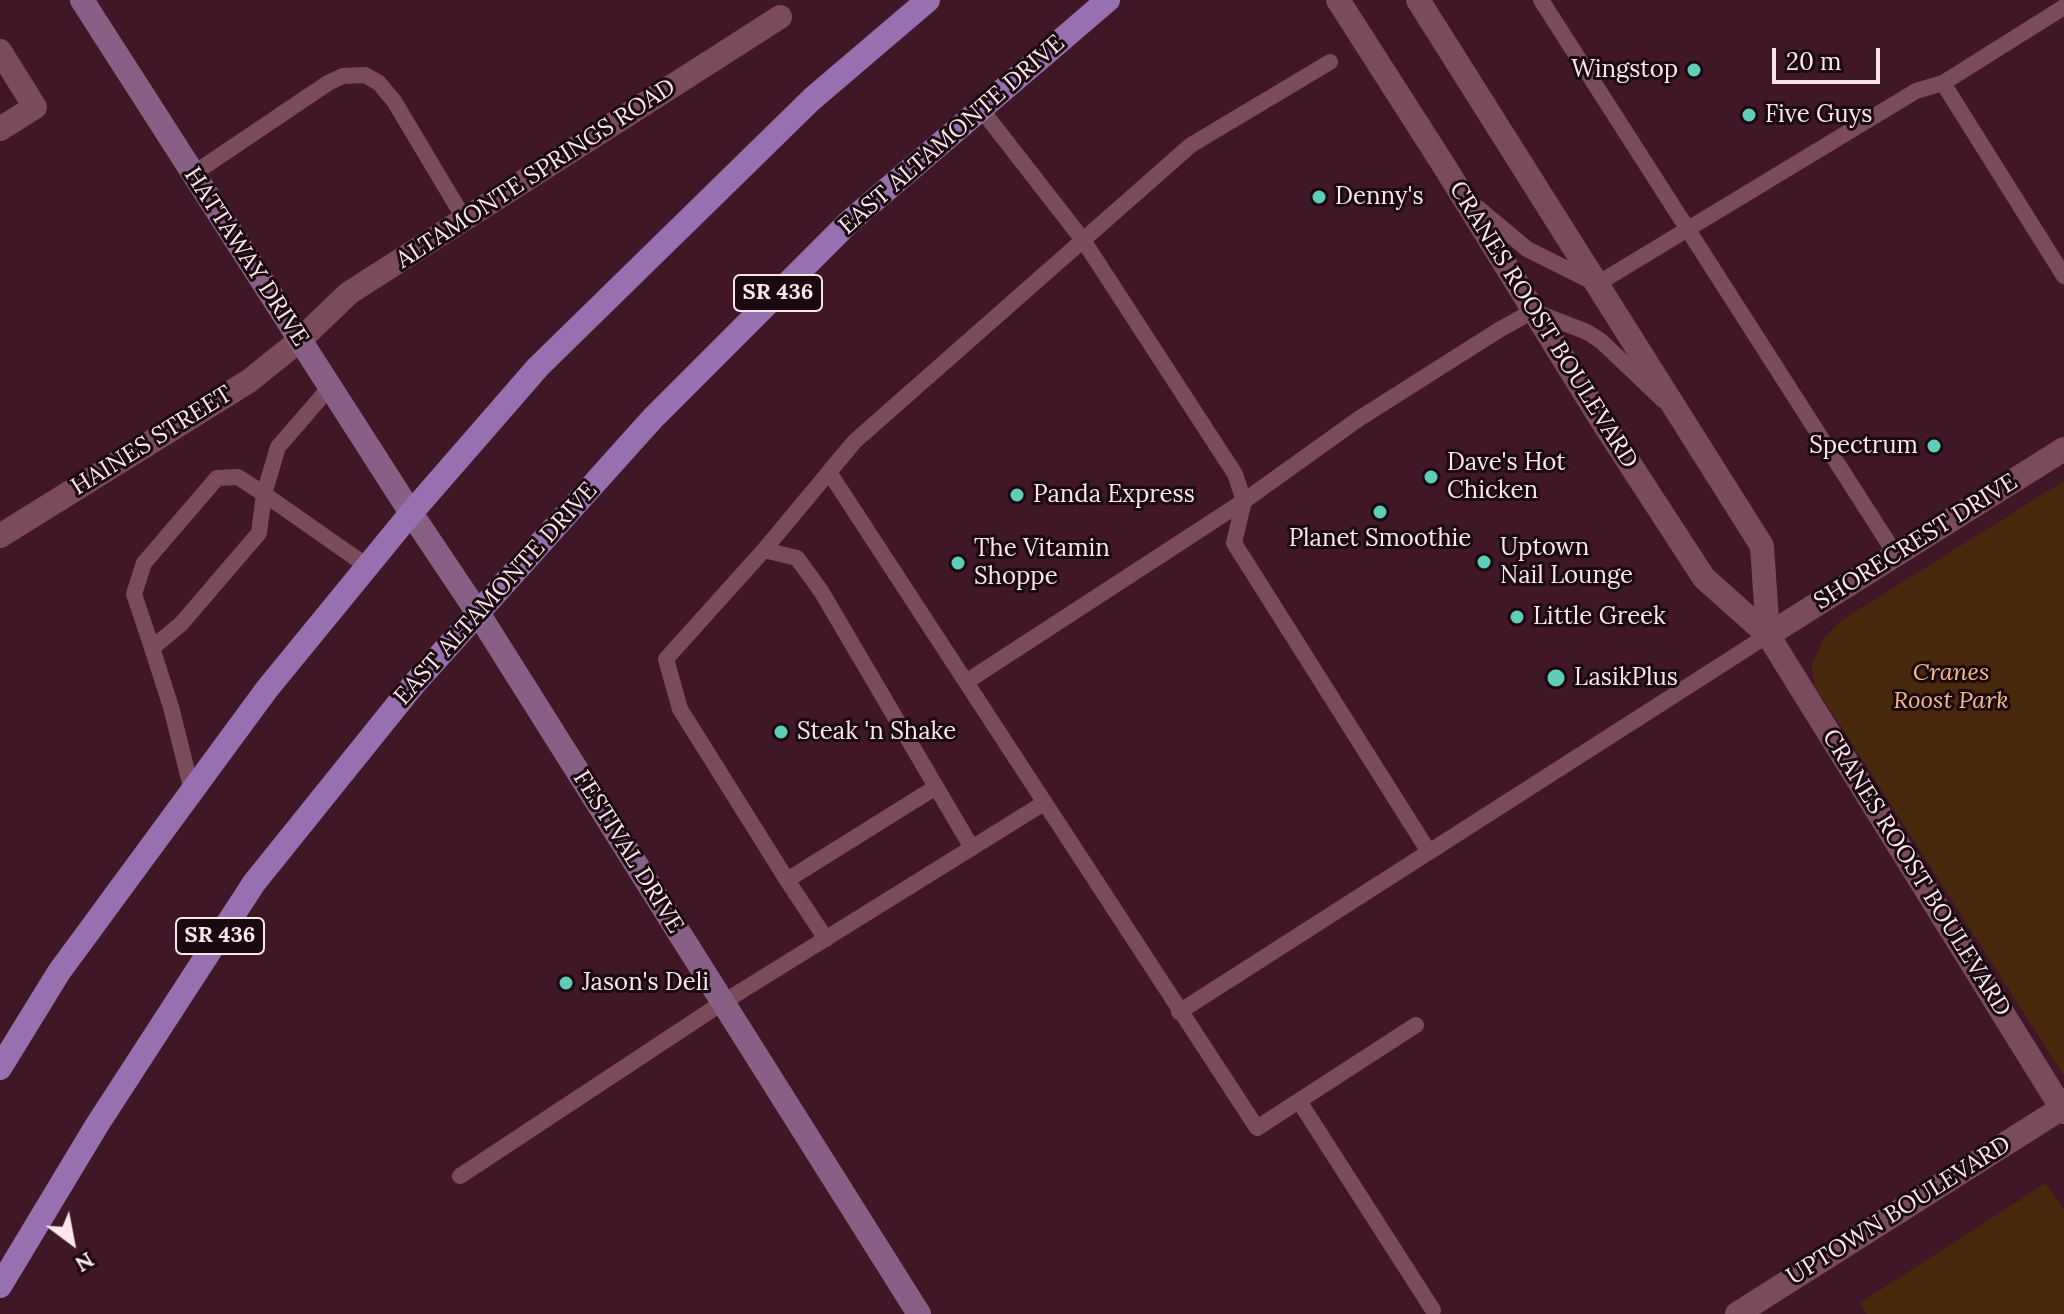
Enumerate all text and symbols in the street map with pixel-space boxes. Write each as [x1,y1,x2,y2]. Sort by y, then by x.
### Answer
street label: EAST ALTAMONTE DRIVE [833,29,1071,241]
scale bar [1776,32,1884,82]
text: 20 m [1786,46,1842,77]
place label: Wingstop [1571,56,1678,84]
marker: Wingstop [1685,61,1703,79]
street label: ALTAMONTE SPRINGS ROAD [391,73,681,275]
place label: Five Guys [1765,101,1872,129]
marker: Five Guys [1740,106,1758,124]
street label: HATTAWAY DRIVE [178,162,314,352]
street label: CRANES ROOST BOULEVARD [1443,176,1643,474]
place label: Denny's [1335,183,1424,211]
marker: Denny's [1310,188,1328,206]
road number: SR 436 [734,275,822,311]
street label: HAINES STREET [66,380,238,502]
place label: Spectrum [1809,432,1918,460]
marker: Spectrum [1925,437,1943,455]
place label: Dave's Hot Chicken [1447,449,1566,505]
marker: Dave's Hot Chicken [1422,468,1440,486]
street label: SHORECREST DRIVE [1809,468,2023,616]
street label: EAST ALTAMONTE DRIVE [388,477,604,711]
place label: Panda Express [1033,481,1195,509]
marker: Panda Express [1008,486,1026,504]
marker: Planet Smoothie [1371,503,1389,521]
place label: Planet Smoothie [1289,525,1471,553]
place label: Uptown Nail Lounge [1500,534,1633,590]
place label: The Vitamin Shoppe [974,535,1110,591]
marker: Uptown Nail Lounge [1475,553,1493,571]
marker: The Vitamin Shoppe [949,554,967,572]
place label: Little Greek [1533,603,1666,631]
marker: Little Greek [1508,608,1526,626]
park label: Cranes Roost Park [1893,659,2009,715]
place label: LasikPlus [1574,664,1678,692]
marker: LasikPlus [1545,667,1567,689]
place label: Steak 'n Shake [797,718,956,746]
marker: Steak 'n Shake [772,723,790,741]
street label: CRANES ROOST BOULEVARD [1816,724,2016,1022]
street label: FESTIVAL DRIVE [566,765,690,939]
road number: SR 436 [176,918,264,954]
place label: Jason's Deli [582,969,709,997]
marker: Jason's Deli [557,974,575,992]
street label: UPTOWN BOULEVARD [1782,1130,2016,1292]
north arrow [32,1202,112,1282]
text: N [70,1246,99,1279]

